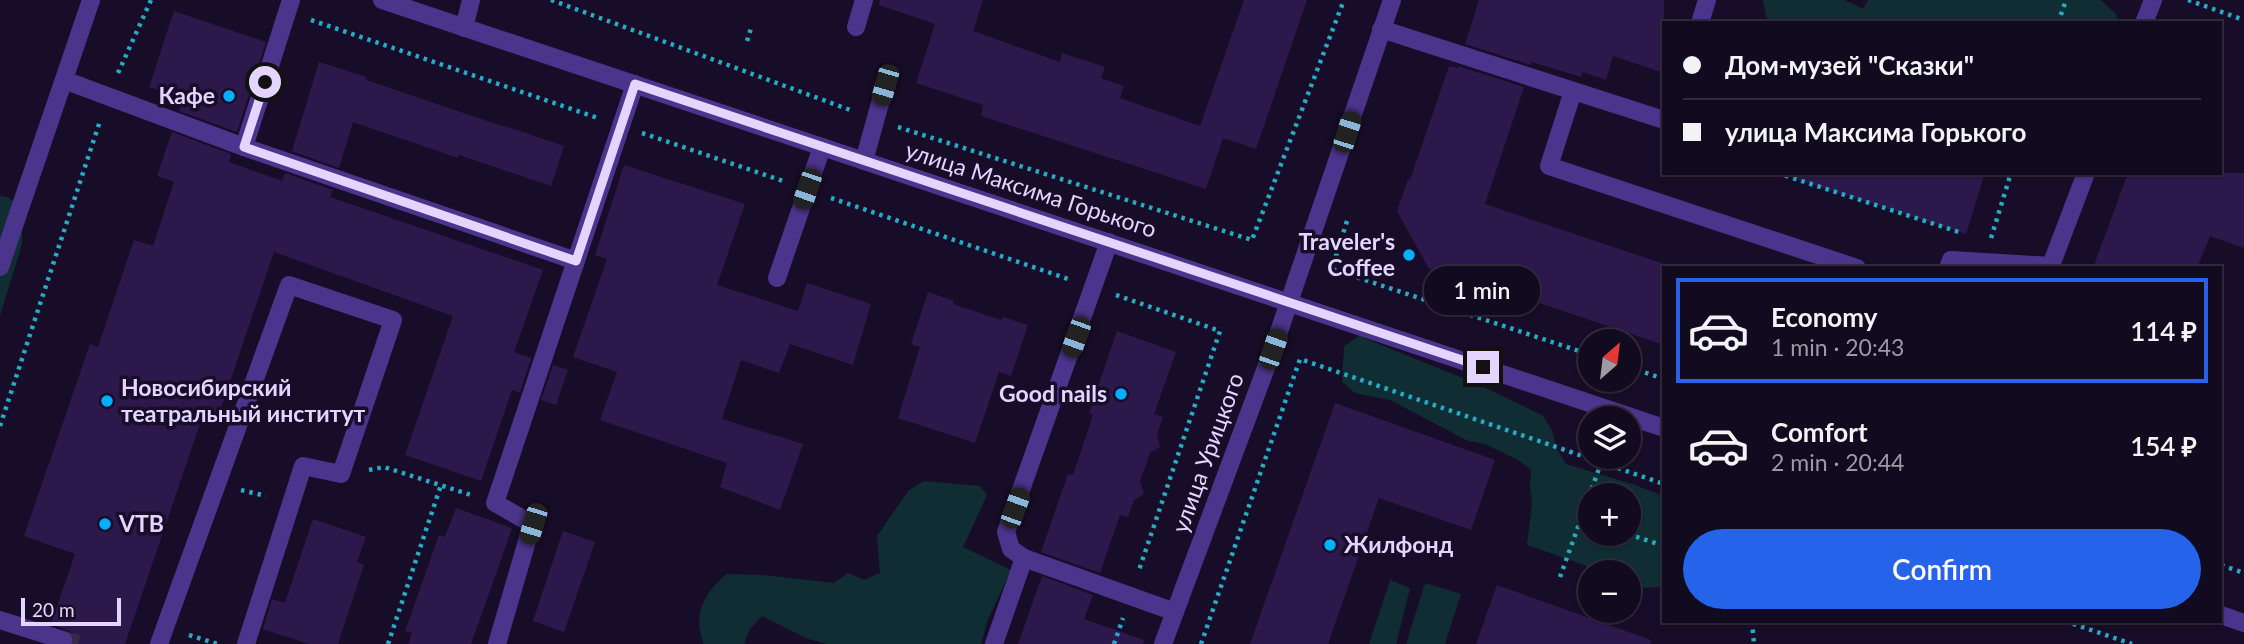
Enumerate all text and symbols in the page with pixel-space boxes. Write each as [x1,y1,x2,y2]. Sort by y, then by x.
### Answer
text: Дом-музей "Сказки" [1725,49,1974,81]
car [870,62,901,108]
route start [249,66,281,98]
place label: Кафе [158,81,215,109]
marker: Кафе [221,88,237,104]
car [1331,109,1364,155]
text: улица Максима Горького [1725,116,2027,148]
street label: улица Максима Горького [902,135,1160,243]
car [791,166,824,212]
place label: Traveler's Coffee [1298,227,1395,281]
marker: Traveler's Coffee [1401,247,1417,263]
callout: 1 min [1425,266,1541,314]
text: 1 min [1454,276,1510,304]
icon: car [1687,299,1750,362]
text: Economy [1771,301,1877,333]
car [1059,314,1094,360]
text: 114 ₽ [2130,315,2197,347]
car [1257,326,1290,372]
north arrow [1578,329,1642,392]
map controls [1578,329,1641,623]
text: 1 min · 20:43 [1771,333,1904,361]
route end [1467,351,1499,383]
street label: улица Урицкого [1165,369,1249,536]
place label: Новосибирский театральный институт [121,373,366,427]
place label: Good nails [999,379,1107,407]
marker: Good nails [1113,386,1129,402]
marker: Новосибирский театральный институт [99,393,115,409]
button: layers [1578,406,1641,469]
icon: car [1687,414,1750,477]
text: Comfort [1771,416,1868,448]
text: 154 ₽ [2130,430,2197,462]
text: 2 min · 20:44 [1771,448,1904,476]
button: + [1578,483,1641,546]
car [998,485,1033,531]
car [517,501,550,547]
place label: VTB [118,509,164,537]
marker: VTB [97,516,113,532]
button: Confirm [1683,529,2201,609]
place label: Жилфонд [1344,530,1454,558]
marker: Жилфонд [1322,537,1338,553]
button: − [1578,560,1641,623]
scale bar [21,595,121,627]
text: 20 m [32,598,75,621]

